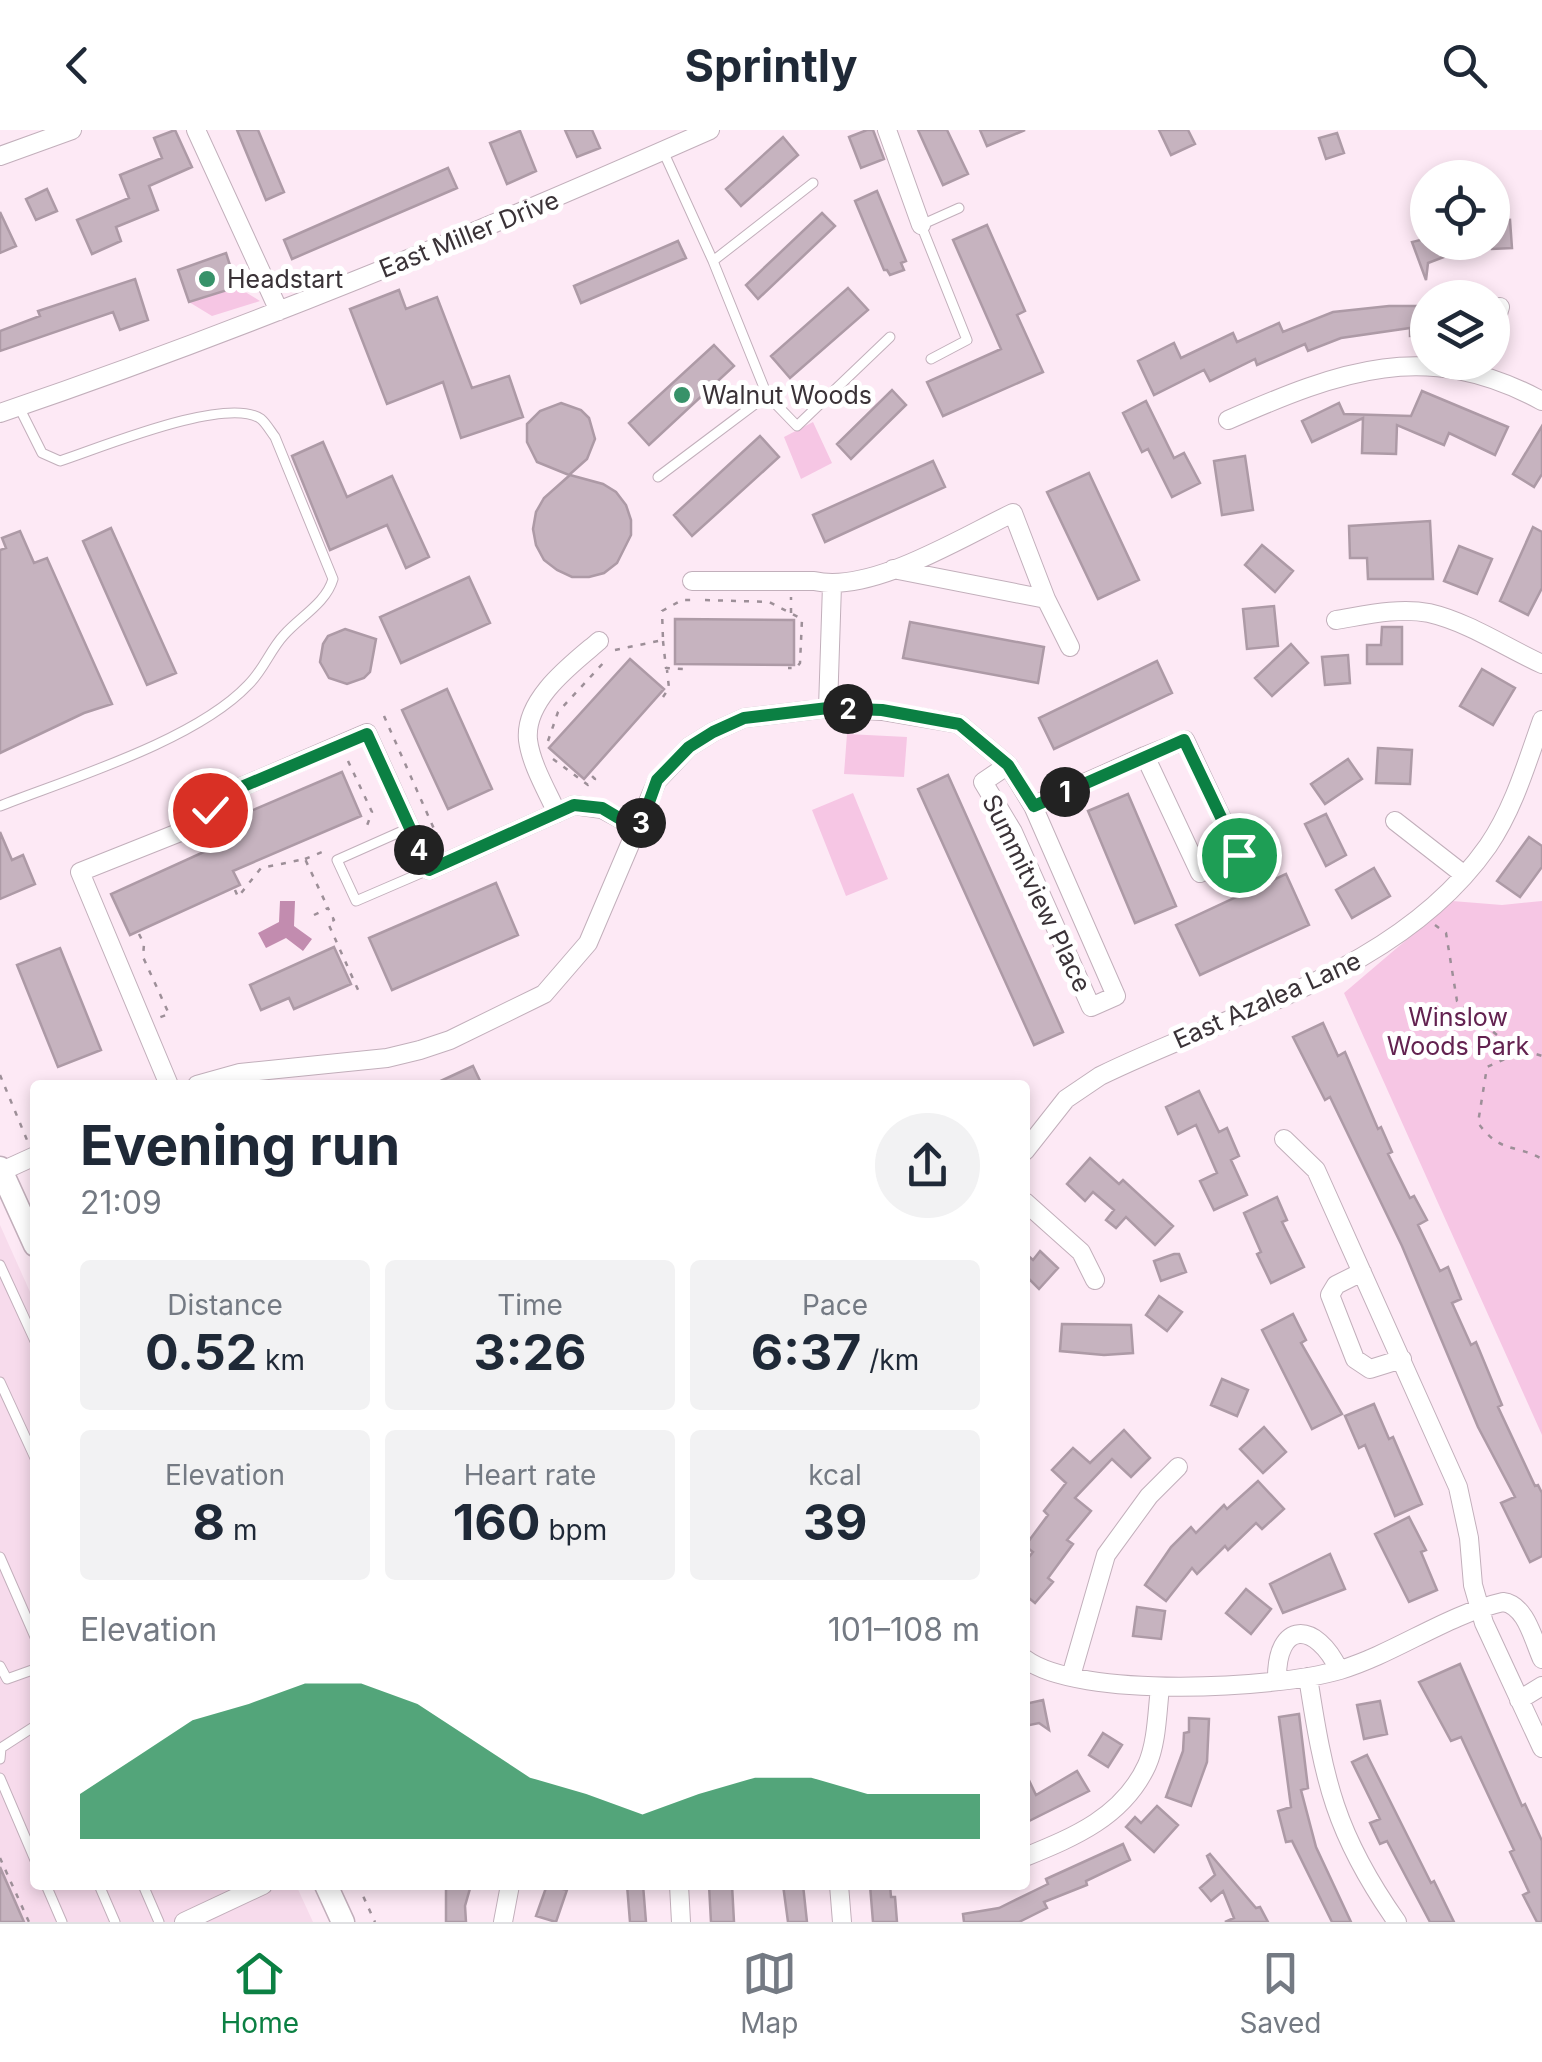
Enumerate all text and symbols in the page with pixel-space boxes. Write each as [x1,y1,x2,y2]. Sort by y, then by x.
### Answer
icon: back [50,38,105,93]
text: Sprintly [684,38,858,93]
icon: search [1437,38,1492,93]
map controls [1410,160,1510,380]
button: locate [1410,160,1510,260]
street label: East Miller Drive [375,184,563,284]
place label: Headstart [227,264,343,294]
marker: Headstart [196,268,218,290]
button: layers [1410,280,1510,380]
place label: Walnut Woods [702,380,872,410]
marker: Walnut Woods [671,384,693,406]
pin: 2 [823,684,873,734]
text: 2 [839,692,857,726]
pin: 1 [1040,767,1090,817]
pin [168,768,253,853]
text: 1 [1059,775,1071,809]
icon: check [183,783,238,838]
street label: Summitview Place [976,789,1098,997]
pin: 3 [616,798,666,848]
text: 3 [632,806,650,840]
pin [1197,813,1282,898]
pin: 4 [394,825,444,875]
icon: arrive [1212,828,1267,883]
text: 4 [410,833,428,867]
street label: East Azalea Lane [1169,945,1365,1055]
park label: Winslow Woods Park [1387,1002,1529,1061]
text: Evening run [80,1112,400,1178]
button: share [875,1113,980,1218]
text: 21:09 [80,1183,162,1222]
text: Distance [167,1288,283,1322]
text: Time [497,1288,563,1322]
text: Pace [802,1288,868,1322]
text: 0.52 [145,1322,257,1382]
text: 3:26 [474,1322,586,1382]
text: 6:37 [751,1322,861,1382]
text: km [257,1343,305,1377]
text: /km [861,1343,919,1377]
text: Elevation [165,1458,285,1492]
text: Heart rate [464,1458,596,1492]
text: kcal [808,1458,862,1492]
text: 8 [193,1492,225,1552]
text: 160 [453,1492,541,1552]
text: 39 [803,1492,867,1552]
text: m [225,1513,257,1547]
text: bpm [541,1513,607,1547]
text: Elevation [80,1610,217,1649]
text: 101–108 m [828,1610,980,1649]
tab: Home [221,1946,299,2040]
tab: Map [740,1946,798,2040]
tab: Saved [1239,1946,1321,2040]

